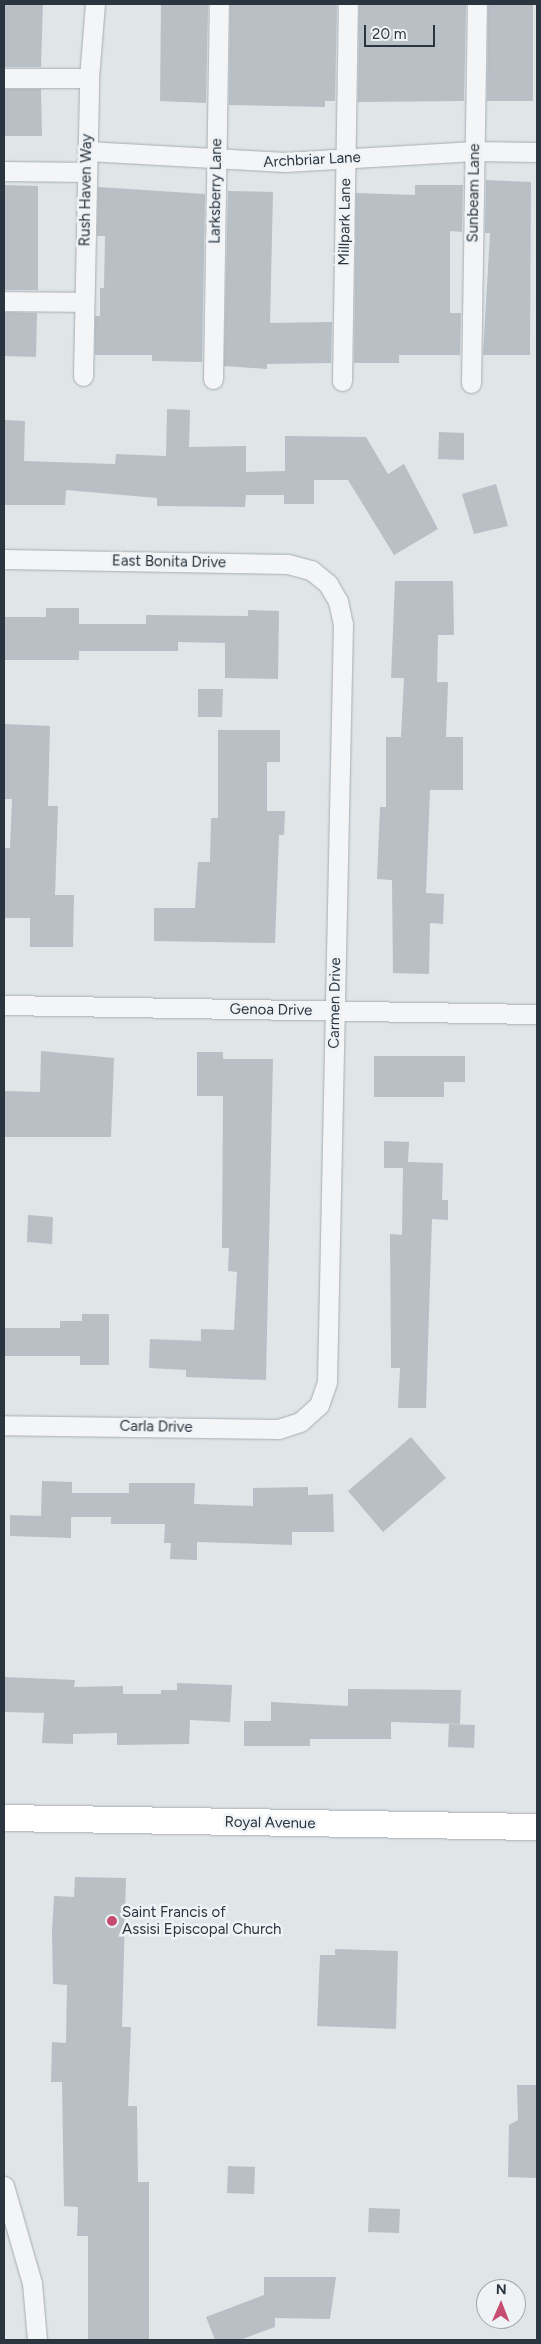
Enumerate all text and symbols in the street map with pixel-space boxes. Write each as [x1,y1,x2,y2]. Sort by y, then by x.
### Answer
scale bar [366,15,437,47]
text: 20 m [372,25,406,43]
street label: Rush Haven Way [76,133,96,247]
street label: Larksberry Lane [206,138,226,244]
street label: Sunbeam Lane [464,143,484,243]
street label: Archbriar Lane [263,148,361,172]
street label: Millpark Lane [335,178,355,266]
street label: East Bonita Drive [112,552,226,572]
street label: Carmen Drive [325,957,345,1049]
street label: Genoa Drive [229,1000,313,1020]
street label: Carla Drive [119,1417,193,1437]
street label: Royal Avenue [224,1813,316,1833]
place label: Saint Francis of Assisi Episcopal Church [122,1903,281,1938]
marker: Saint Francis of Assisi Episcopal Church [106,1915,118,1927]
north arrow [476,2279,526,2329]
text: N [496,2281,507,2298]

